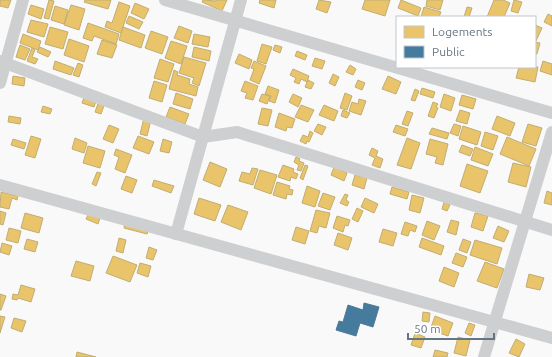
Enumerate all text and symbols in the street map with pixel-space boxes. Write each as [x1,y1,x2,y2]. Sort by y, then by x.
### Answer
legend [396,16,536,68]
text: Logements [432,25,492,38]
text: Public [432,45,465,58]
scale bar [408,315,494,341]
text: 50 m [414,322,441,335]

